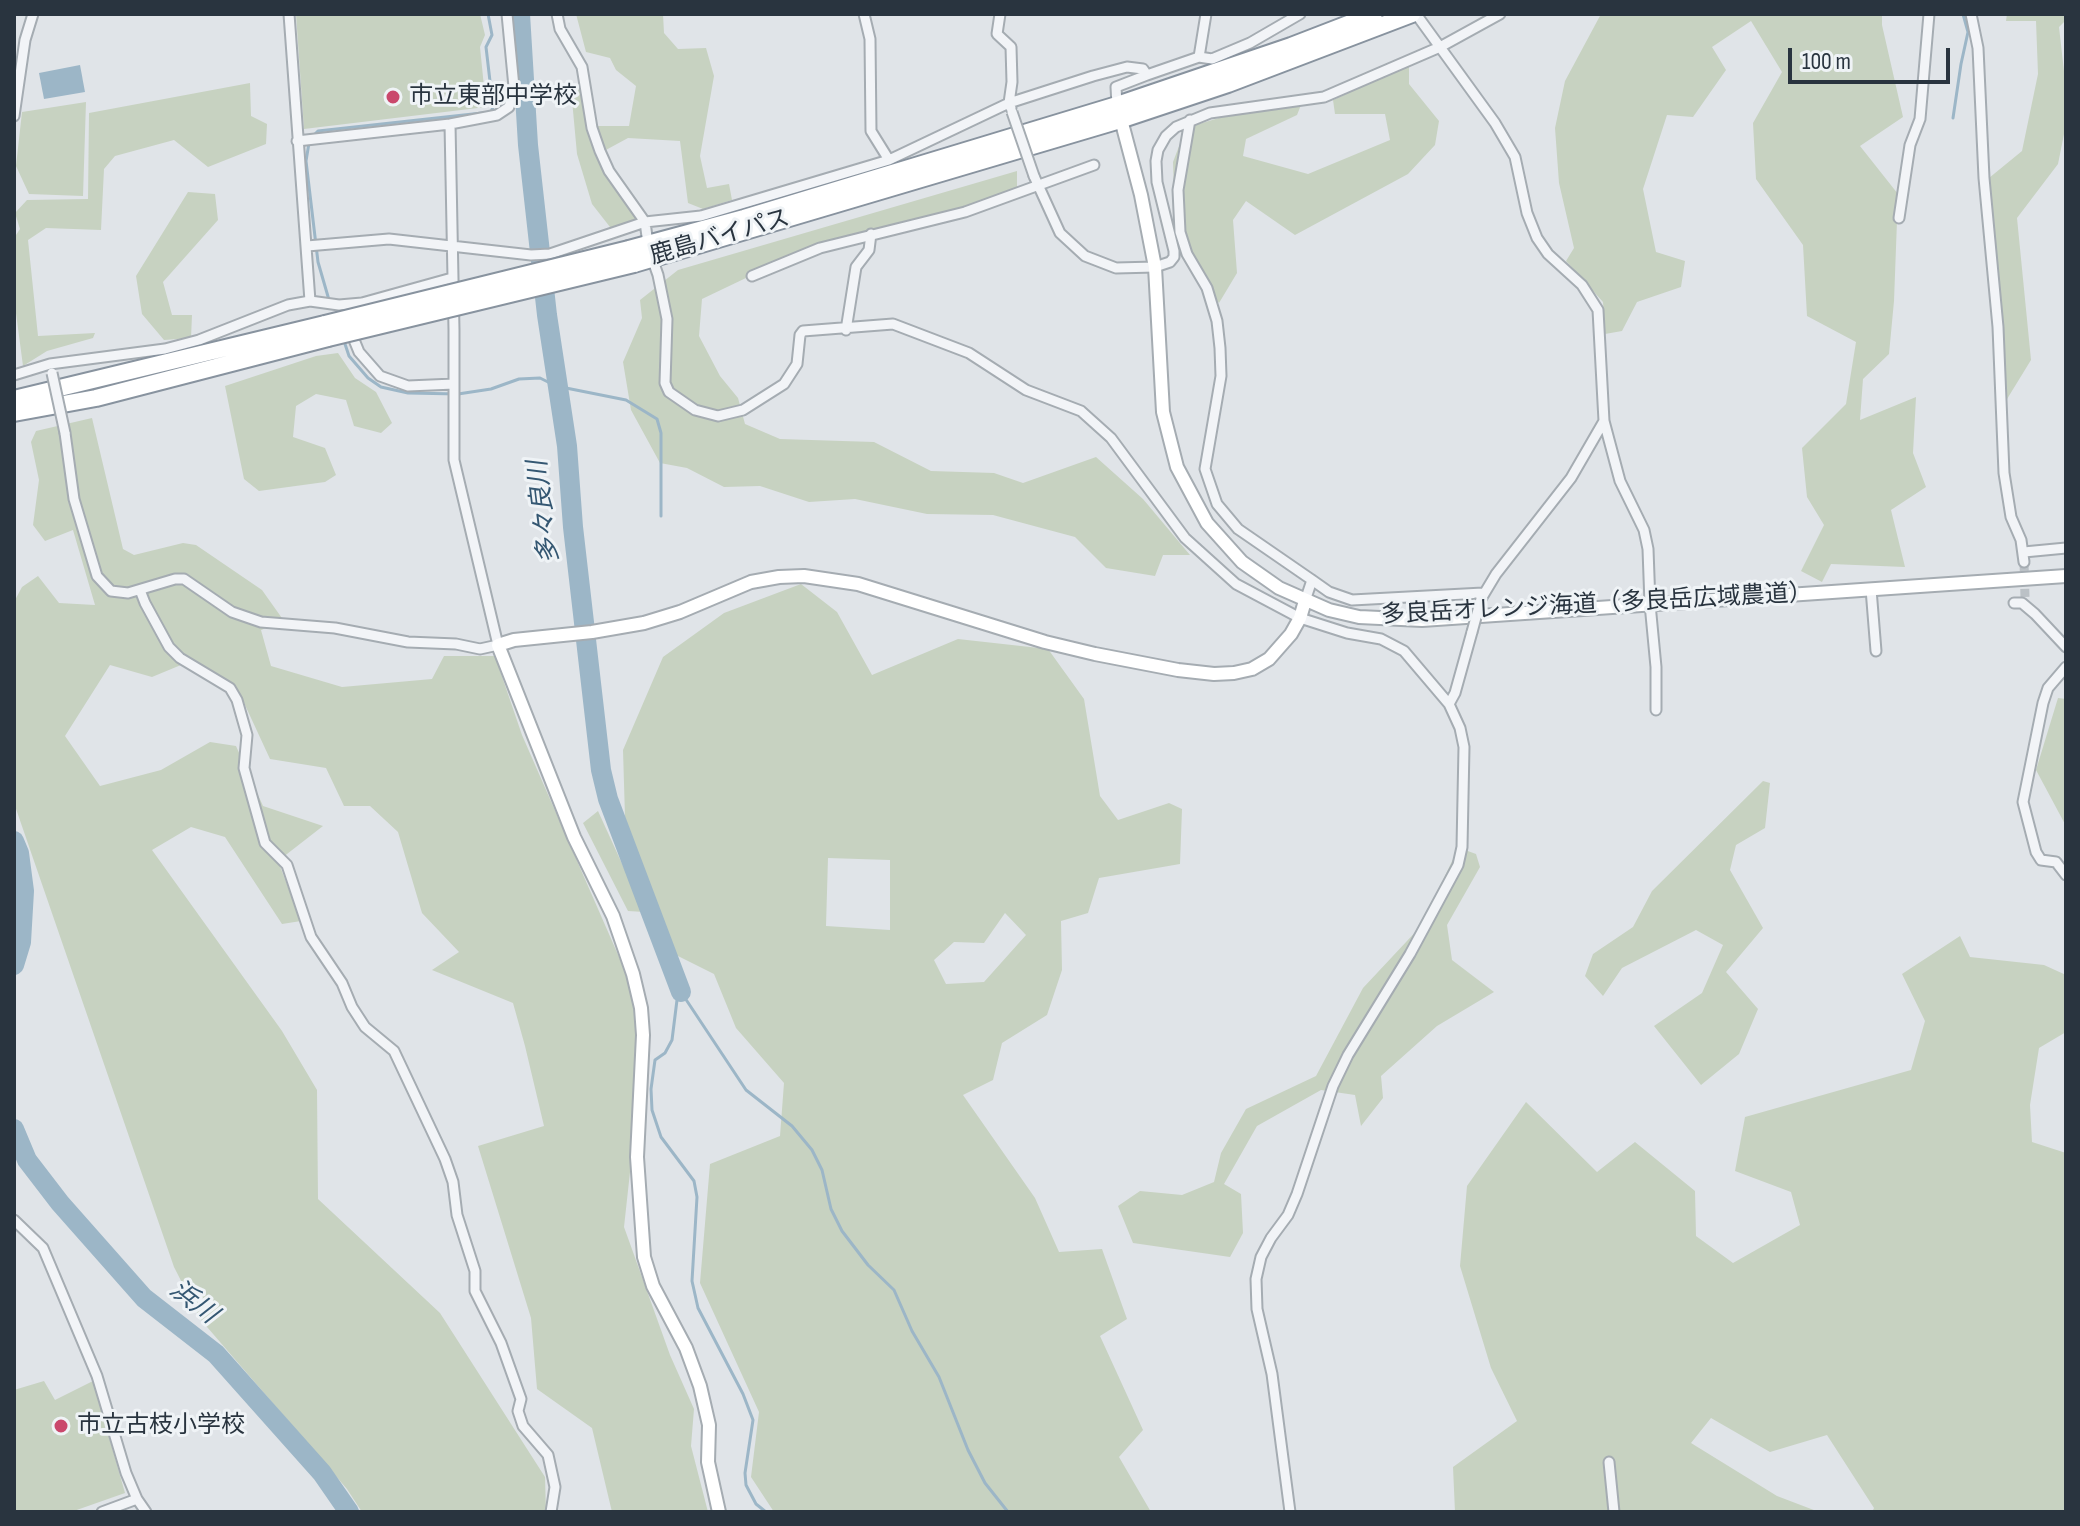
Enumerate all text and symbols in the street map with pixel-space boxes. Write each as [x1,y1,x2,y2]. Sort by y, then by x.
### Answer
scale bar [1792,32,1954,82]
text: 100 m [1802,47,1851,76]
place label: 市立東部中学校 [409,83,577,111]
marker: 市立東部中学校 [384,88,402,106]
street label: 鹿島バイパス [647,204,793,272]
water label: 多々良川 [523,458,567,566]
street label: 多良岳オレンジ海道（多良岳広域農道） [1381,579,1813,631]
water label: 浜川 [163,1275,223,1331]
place label: 市立古枝小学校 [77,1412,245,1440]
marker: 市立古枝小学校 [52,1417,70,1435]

